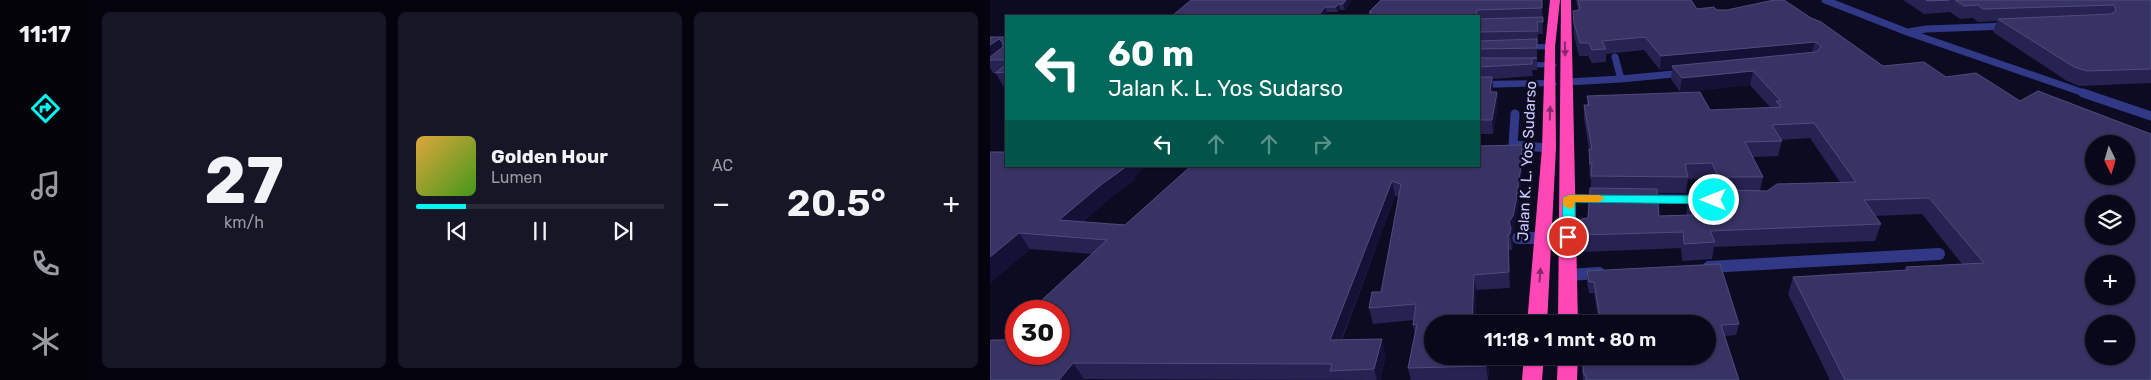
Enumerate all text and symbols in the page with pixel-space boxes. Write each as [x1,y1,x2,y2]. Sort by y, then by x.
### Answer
text: 11:17 [19,21,71,48]
text: 60 m [1108,33,1194,75]
icon: left [1025,35,1090,100]
one-way arrow [1561,41,1569,57]
text: Jalan K. L. Yos Sudarso [1108,75,1343,102]
street label: Jalan K. L. Yos Sudarso [1514,81,1540,241]
icon: directions [28,91,63,126]
one-way arrow [1546,105,1554,121]
icon: left [1149,130,1177,158]
icon: ahead [1202,130,1230,158]
icon: ahead [1255,130,1283,158]
icon: right [1308,130,1336,158]
north arrow [2085,135,2135,185]
map controls [2085,135,2135,365]
text: 27 [204,142,284,219]
text: Golden Hour [491,145,608,168]
text: AC [712,156,733,175]
icon: music [28,168,63,203]
text: Lumen [491,168,542,187]
position arrow [1687,173,1739,225]
text: 20.5° [787,180,886,226]
text: − [712,187,730,220]
text: + [943,187,960,220]
button: layers [2085,195,2135,245]
text: km/h [224,213,264,232]
pin [1547,216,1589,258]
icon: previous [443,217,471,245]
icon: pause [526,217,554,245]
icon: next [609,217,637,245]
icon: arrive [1554,223,1582,251]
icon: phone [28,246,63,281]
button: + [2085,255,2135,305]
one-way arrow [1537,267,1545,283]
speed limit sign: 30 [1005,300,1070,365]
button: − [2085,315,2135,365]
icon: climate [28,324,63,359]
text: 11:18 · 1 mnt · 80 m [1484,328,1656,351]

